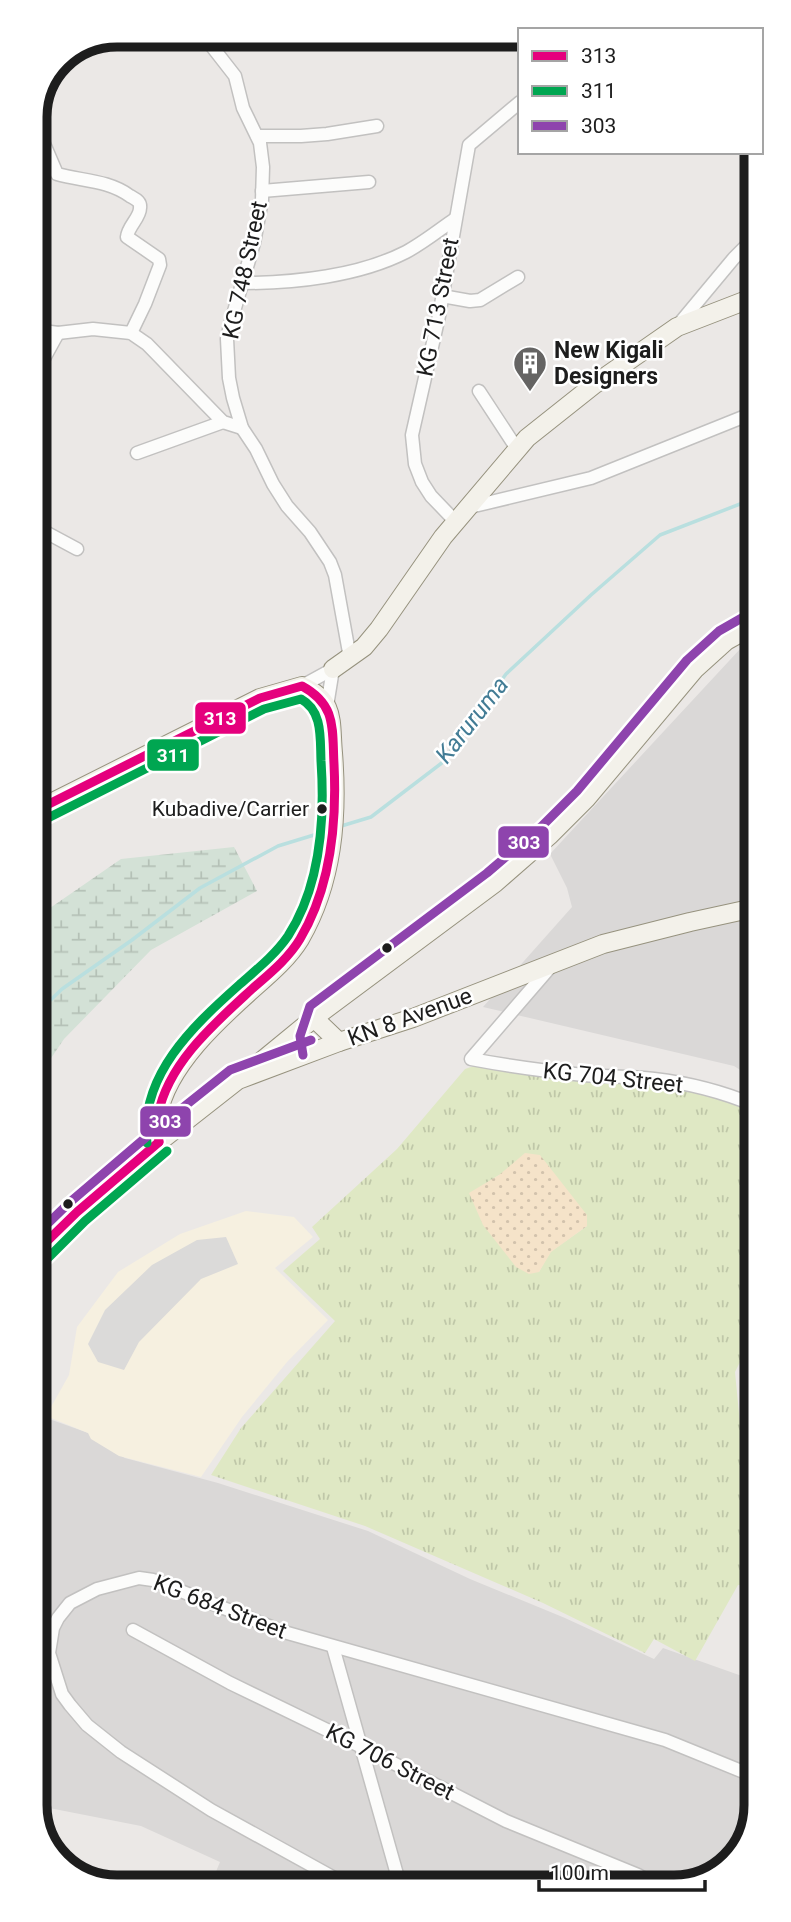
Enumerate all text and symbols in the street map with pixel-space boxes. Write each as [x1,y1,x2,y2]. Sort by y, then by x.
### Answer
legend [518,28,763,154]
text: 313 [581,44,616,68]
text: 311 [581,79,616,103]
text: 303 [581,114,616,138]
street label: KG 748 Street [217,198,273,342]
street label: KG 713 Street [411,235,465,379]
place label: New Kigali Designers [554,337,664,390]
building icon: New Kigali Designers [511,344,549,393]
water label: Karuruma [430,671,514,769]
line badge: 313 [194,701,247,735]
text: 313 [204,707,236,730]
line badge: 311 [146,738,200,772]
text: 311 [157,744,189,767]
place label: Kubadive/Carrier [152,797,309,821]
marker: Kubadive/Carrier [315,802,329,816]
line badge: 303 [497,825,550,859]
text: 303 [508,831,540,854]
unlabelled marker [380,941,394,955]
street label: KN 8 Avenue [344,982,476,1052]
street label: KG 704 Street [542,1057,684,1099]
line badge: 303 [139,1105,192,1138]
text: 303 [149,1110,181,1133]
unlabelled marker [61,1197,75,1211]
street label: KG 684 Street [150,1569,290,1645]
street label: KG 706 Street [321,1718,459,1806]
scale bar [539,1848,705,1892]
text: 100 m [550,1861,609,1885]

